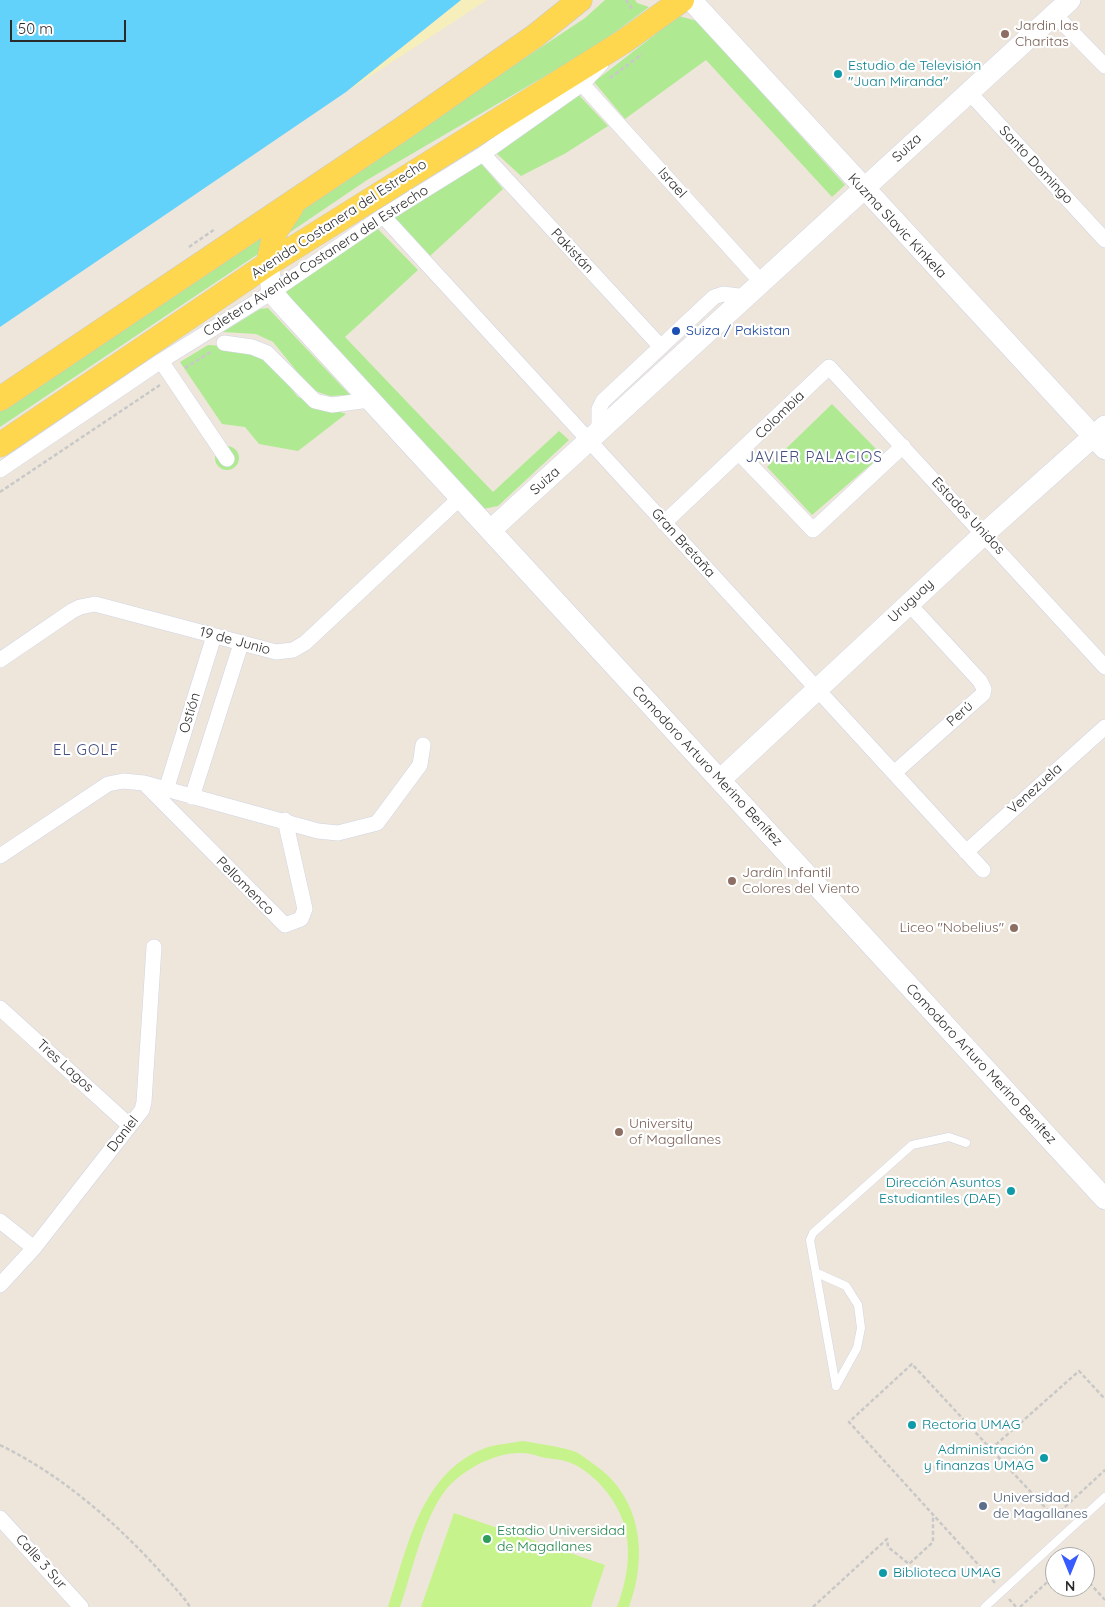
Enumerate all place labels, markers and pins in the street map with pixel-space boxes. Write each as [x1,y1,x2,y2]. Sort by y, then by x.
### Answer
place label: Jardin las Charitas [1015,18,1078,50]
marker: Jardin las Charitas [999,28,1011,40]
place label: Estudio de Televisión "Juan Miranda" [848,58,981,90]
marker: Estudio de Televisión "Juan Miranda" [832,68,844,80]
place label: Suiza / Pakistan [686,323,790,339]
marker: Suiza / Pakistan [670,325,682,337]
place label: Jardín Infantil Colores del Viento [742,865,859,898]
marker: Jardín Infantil Colores del Viento [726,875,738,887]
place label: Liceo "Nobelius" [900,920,1004,936]
marker: Liceo "Nobelius" [1008,922,1020,934]
place label: University of Magallanes [629,1116,721,1148]
marker: University of Magallanes [613,1126,625,1138]
place label: Dirección Asuntos Estudiantiles (DAE) [879,1175,1001,1208]
marker: Dirección Asuntos Estudiantiles (DAE) [1005,1185,1017,1197]
place label: Rectoria UMAG [922,1417,1021,1433]
marker: Rectoria UMAG [906,1419,918,1431]
place label: Administración y finanzas UMAG [924,1442,1034,1474]
marker: Administración y finanzas UMAG [1038,1452,1050,1464]
place label: Universidad de Magallanes [993,1490,1088,1522]
marker: Universidad de Magallanes [977,1500,989,1512]
place label: Estadio Universidad de Magallanes [497,1523,625,1555]
marker: Estadio Universidad de Magallanes [481,1533,493,1545]
place label: Biblioteca UMAG [893,1565,1001,1581]
marker: Biblioteca UMAG [877,1567,889,1579]

